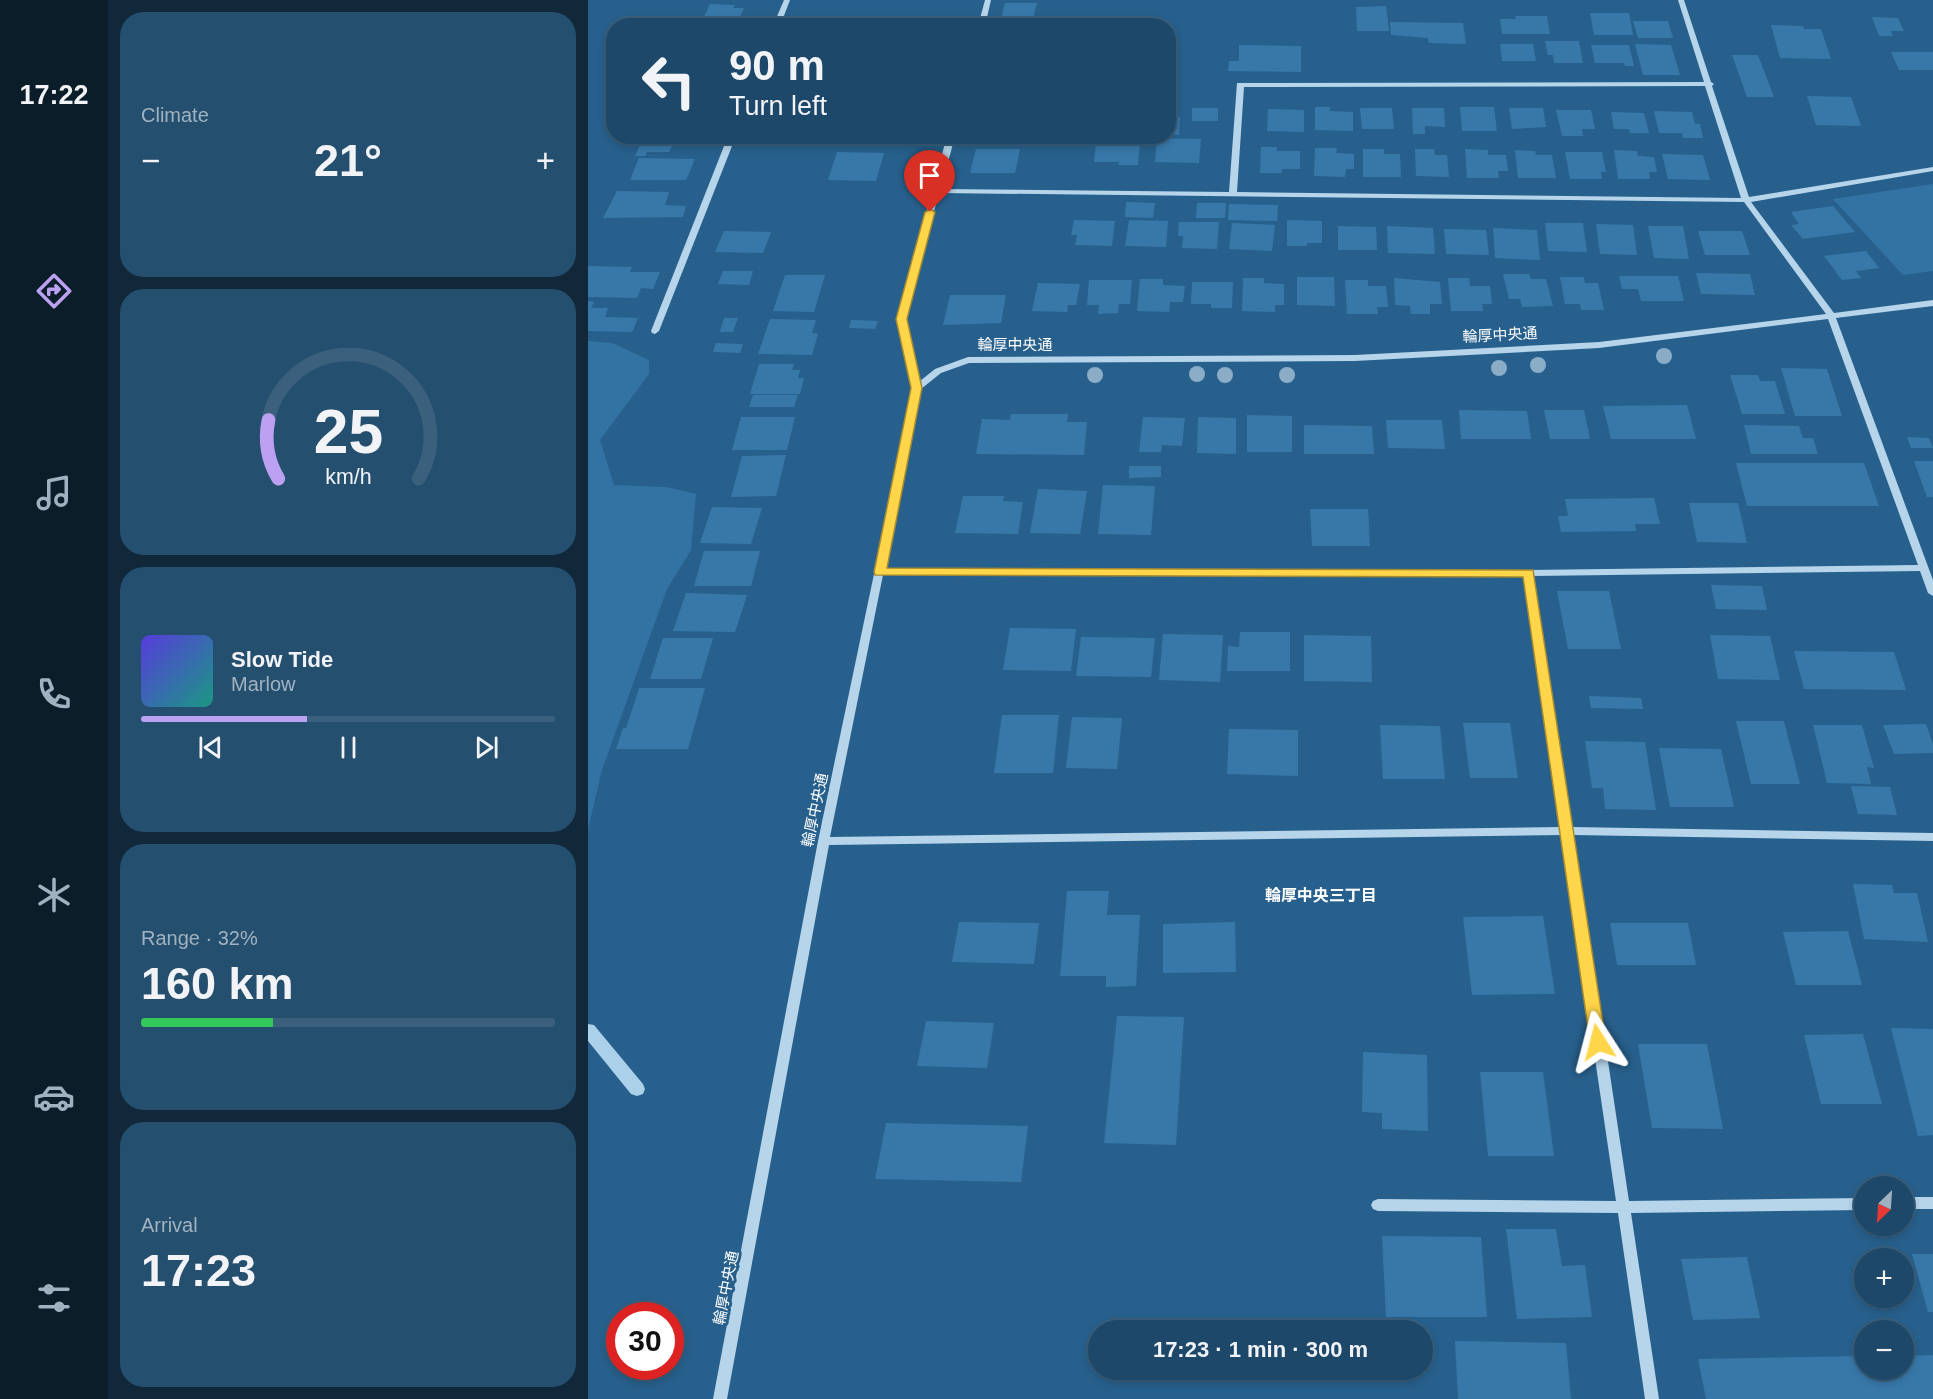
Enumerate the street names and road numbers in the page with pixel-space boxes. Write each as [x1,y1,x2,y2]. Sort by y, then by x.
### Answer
street label: 輪厚中央通 [1462,324,1538,345]
street label: 輪厚中央通 [977,336,1053,353]
street label: 輪厚中央通 [798,771,831,848]
street label: 輪厚中央通 [710,1249,741,1326]

